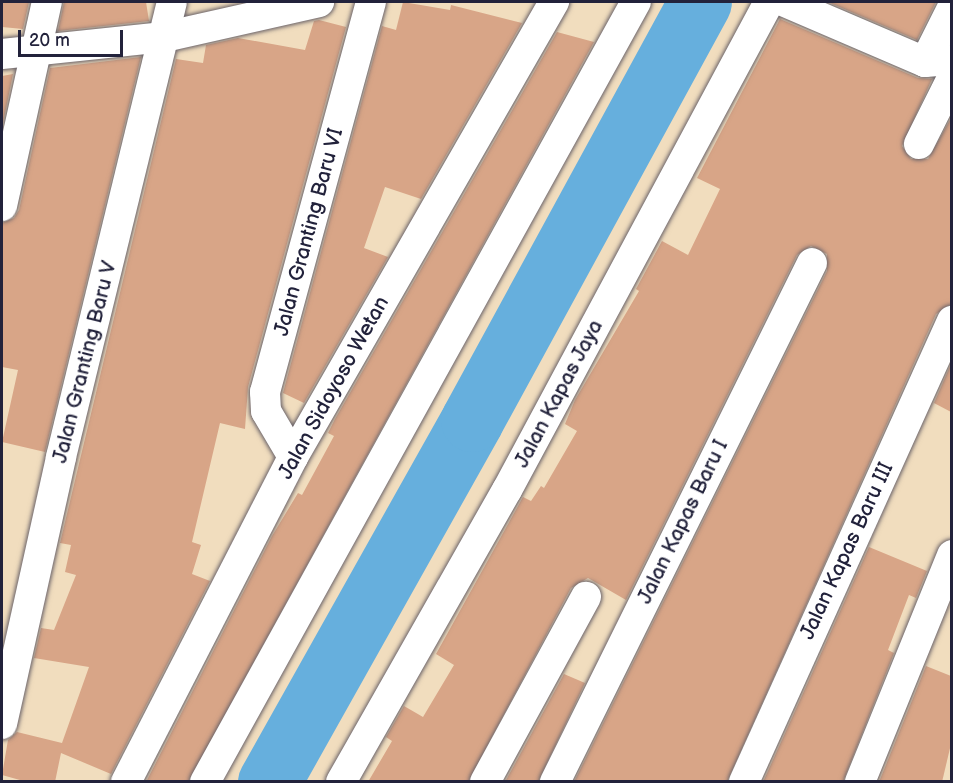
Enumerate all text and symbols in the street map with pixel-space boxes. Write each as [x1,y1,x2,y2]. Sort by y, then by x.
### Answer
scale bar [21,18,126,56]
text: 20 m [29,30,70,51]
street label: Jalan Granting Baru VI [269,125,349,339]
street label: Jalan Granting Baru V [48,258,122,466]
street label: Jalan Sidoyoso Wetan [273,292,395,484]
street label: Jalan Kapas Jaya [509,315,609,473]
street label: Jalan Kapas Baru I [632,436,734,608]
street label: Jalan Kapas Baru III [795,458,899,644]

